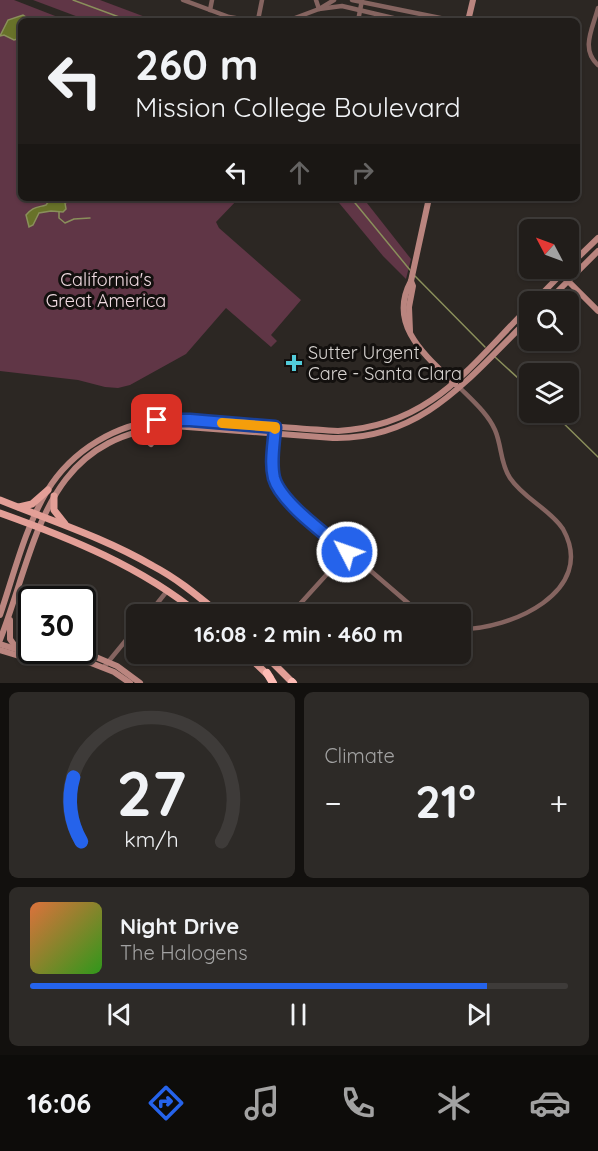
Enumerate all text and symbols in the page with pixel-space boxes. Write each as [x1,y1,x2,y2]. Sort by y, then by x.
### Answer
text: 260 m [135,38,258,91]
icon: left [36,42,114,120]
text: Mission College Boulevard [135,90,461,124]
icon: left [220,156,253,189]
icon: ahead [283,156,316,189]
icon: right [346,156,379,189]
north arrow [519,219,579,279]
map controls [519,219,579,423]
park label: California's Great America [46,268,166,312]
button: search [519,291,579,351]
place label: Sutter Urgent Care - Santa Clara [308,341,462,385]
marker: Sutter Urgent Care - Santa Clara [285,354,303,372]
button: layers [519,363,579,423]
pin [131,394,182,445]
icon: arrive [140,403,173,436]
position arrow [315,520,379,584]
speed limit sign: 30 [18,586,96,664]
text: 16:08 · 2 min · 460 m [194,620,403,648]
text: Climate [325,743,395,768]
text: 27 [117,754,187,832]
text: 21° [415,773,476,829]
text: − [325,782,342,823]
text: + [549,782,568,823]
text: km/h [125,826,179,852]
text: Night Drive [120,912,239,940]
text: The Halogens [120,940,248,965]
icon: previous [103,998,136,1031]
icon: pause [282,998,315,1031]
icon: next [462,998,495,1031]
icon: directions [145,1082,187,1124]
icon: music [241,1082,283,1124]
icon: phone [337,1082,379,1124]
icon: climate [433,1082,475,1124]
icon: car [529,1082,571,1124]
text: 16:06 [27,1086,91,1120]

